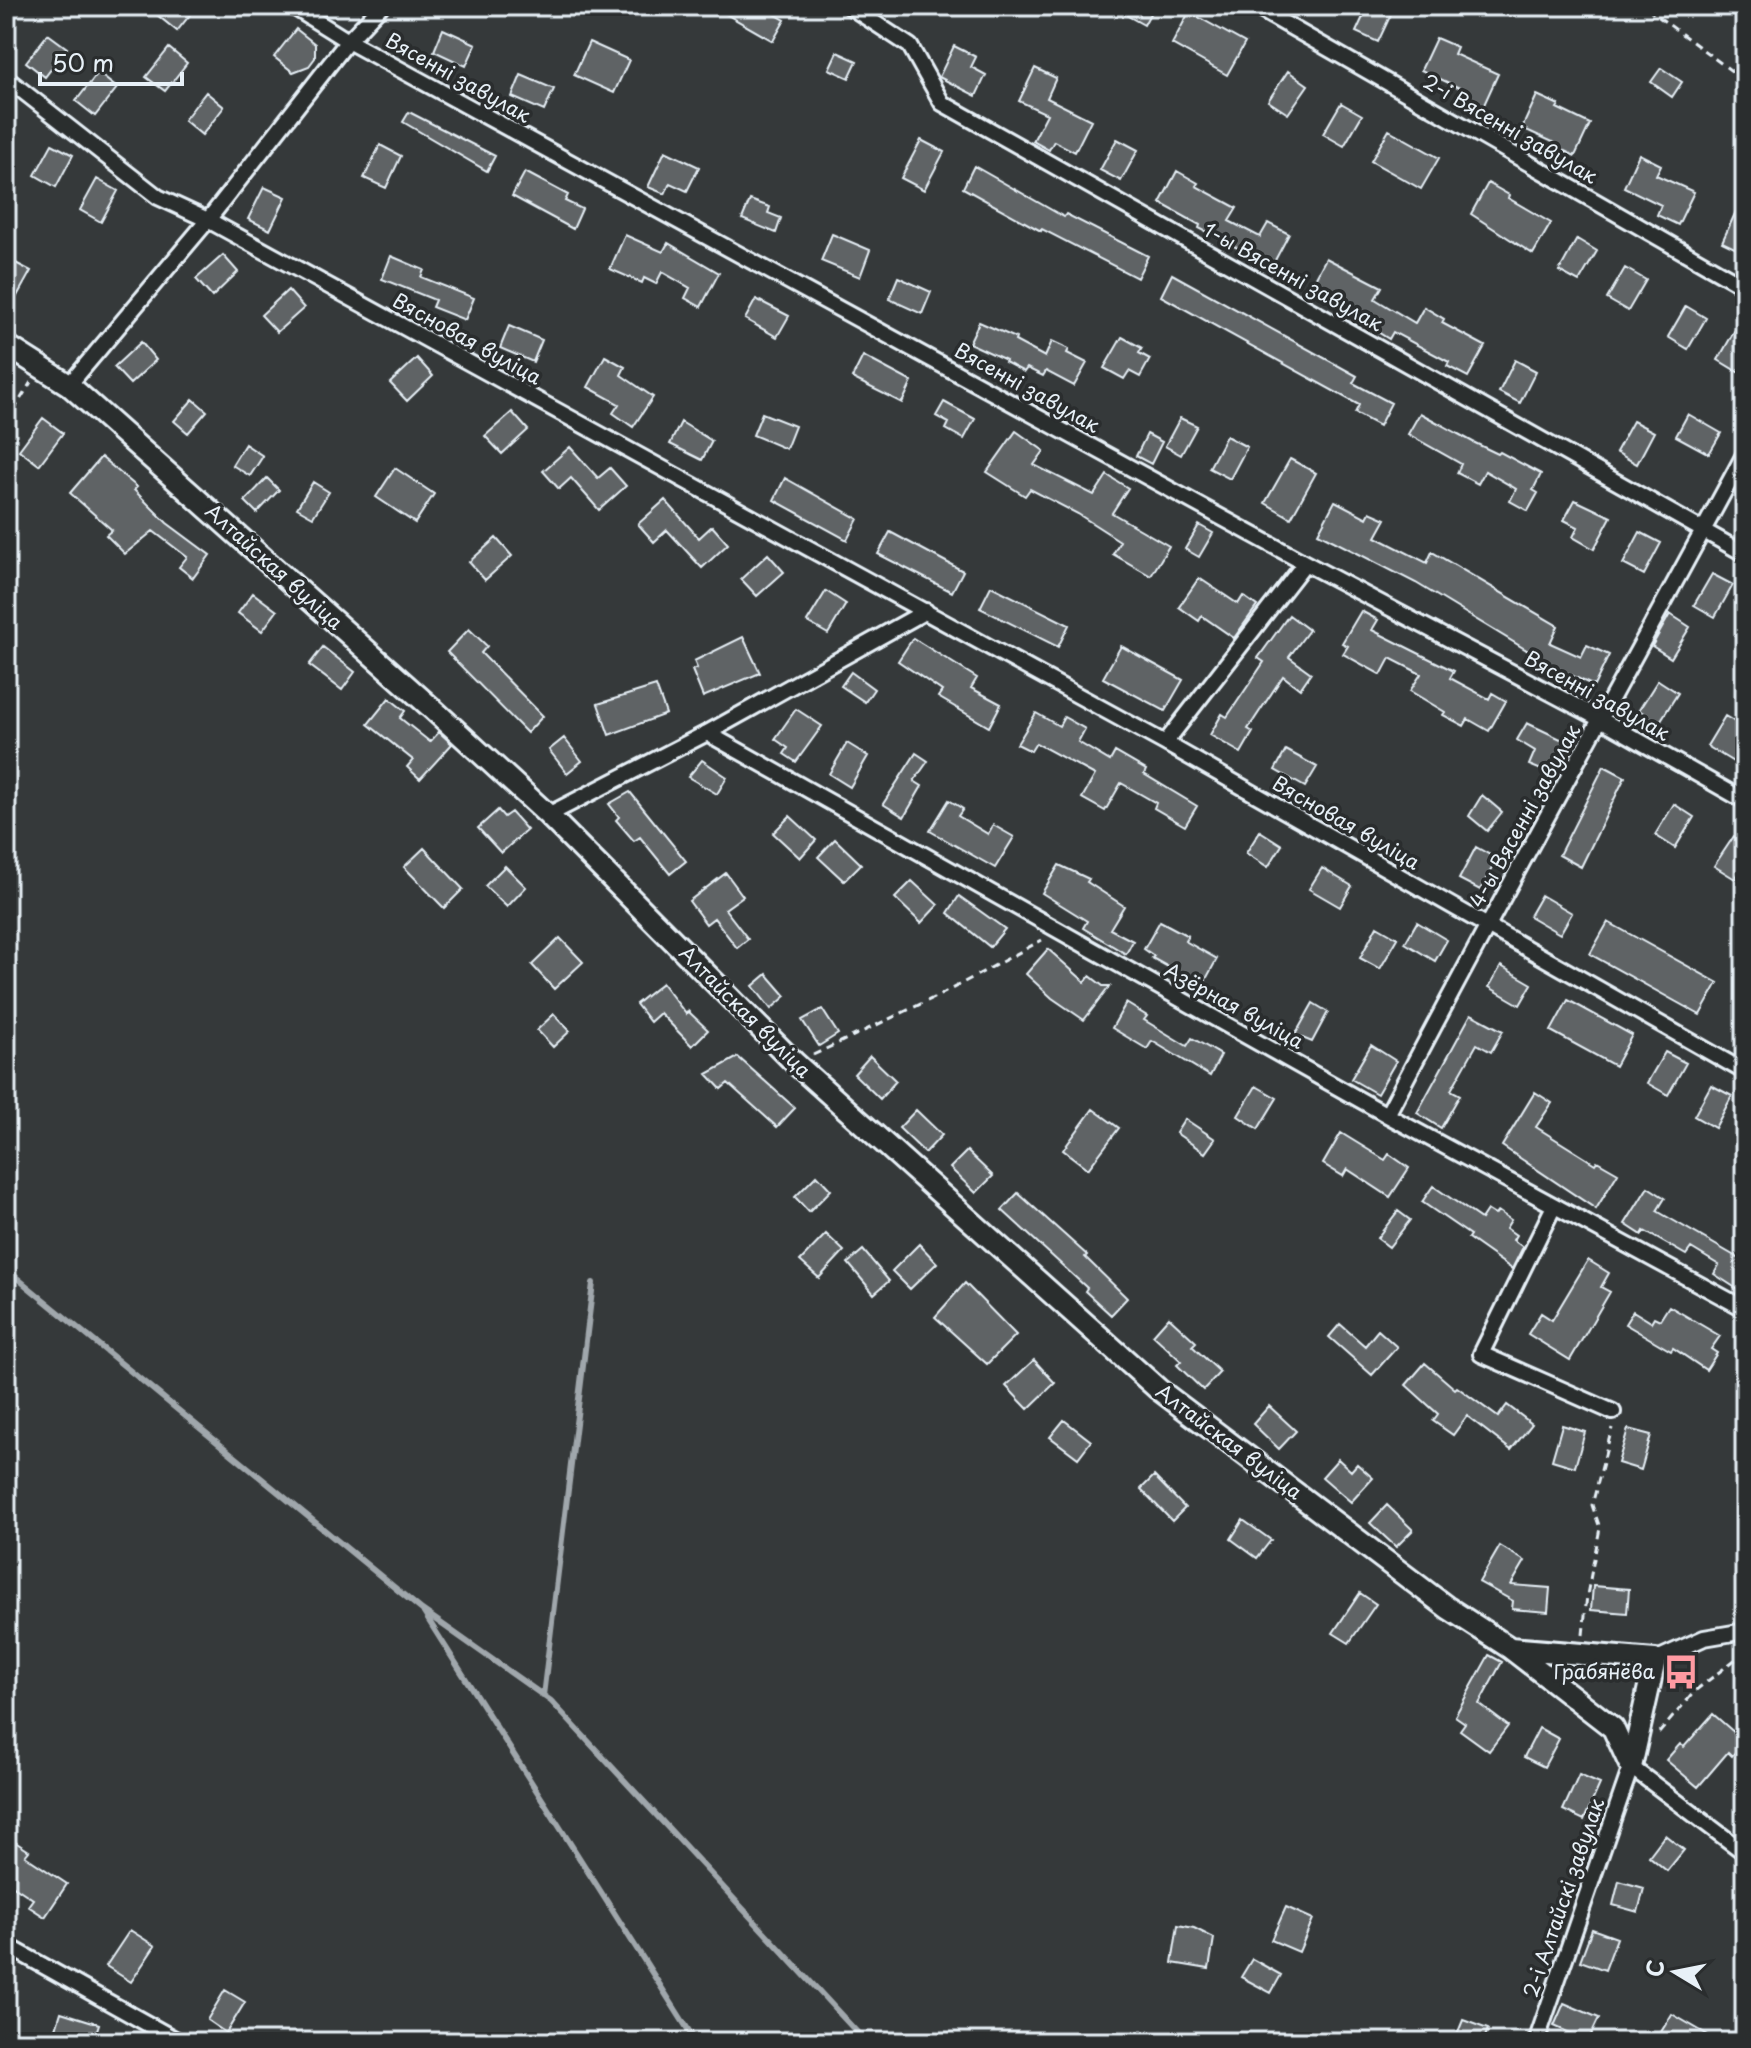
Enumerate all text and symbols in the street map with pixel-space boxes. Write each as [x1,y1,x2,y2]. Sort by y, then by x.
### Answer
street label: Вясенні завулак [380,25,537,130]
scale bar [40,36,182,86]
text: 50 m [52,44,114,80]
street label: 2-і Вясенні завулак [1418,66,1603,190]
street label: 1-ы Вясенні завулак [1198,214,1389,338]
street label: Вясновая вуліца [388,285,548,392]
street label: Вясенні завулак [949,335,1106,440]
street label: Алтайская вуліца [199,496,351,637]
street label: Вясенні завулак [1519,643,1676,748]
street label: 4-ы Вясенні завулак [1461,718,1587,913]
street label: Вясновая вуліца [1267,768,1426,877]
street label: Алтайская вуліца [673,938,819,1085]
street label: Азёрная вуліца [1159,954,1310,1056]
street label: Алтайская вуліца [1150,1376,1310,1507]
bus stop icon: Грабянёва [1662,1653,1700,1691]
place label: Грабянёва [1553,1656,1656,1686]
street label: 2-і Алтайскі завулак [1515,1794,1611,2001]
north arrow [1635,1932,1715,2012]
text: С [1636,1957,1672,1979]

